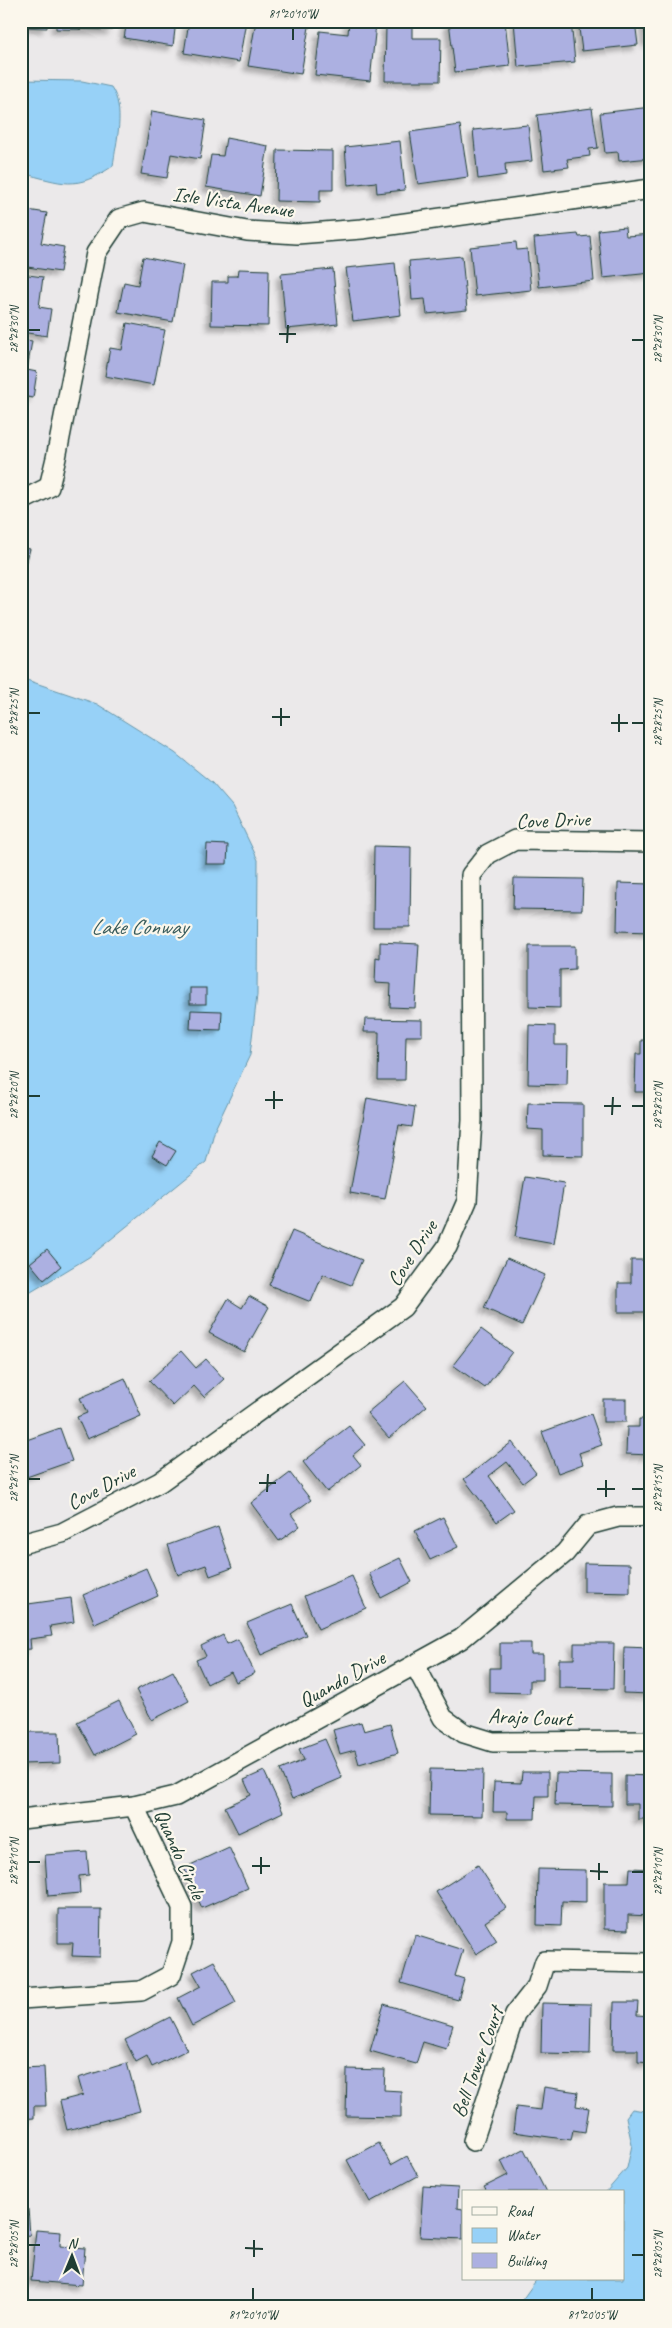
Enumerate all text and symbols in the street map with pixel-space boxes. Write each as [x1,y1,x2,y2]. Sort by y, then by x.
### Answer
text: 81°20'10"W [269,6,320,22]
street label: Isle Vista Avenue [171,181,296,223]
text: 28°28'30"N [6,305,22,354]
text: 28°28'30"N [650,315,666,364]
text: 28°28'25"N [6,688,22,737]
text: 28°28'25"N [650,698,666,747]
street label: Cove Drive [516,806,592,834]
water label: Lake Conway [91,913,190,941]
text: 28°28'20"N [6,1071,22,1120]
text: 28°28'20"N [650,1081,666,1130]
street label: Cove Drive [381,1213,444,1291]
text: 28°28'15"N [6,1454,22,1503]
street label: Cove Drive [62,1457,142,1516]
text: 28°28'15"N [650,1464,666,1513]
street label: Quando Drive [294,1644,391,1713]
street label: Arajo Court [488,1703,574,1732]
street label: Quando Circle [149,1805,212,1904]
text: 28°28'10"N [6,1837,22,1886]
text: 28°28'10"N [650,1847,666,1896]
street label: Bell Tower Court [445,2000,510,2121]
legend [462,2190,624,2280]
text: Road [507,2202,534,2221]
text: 28°28'05"N [6,2220,22,2269]
text: Water [507,2226,541,2245]
north arrow [48,2230,98,2280]
text: 28°28'05"N [650,2230,666,2279]
text: N [68,2235,79,2252]
text: Building [507,2252,547,2271]
text: 81°20'10"W [229,2307,280,2323]
text: 81°20'05"W [568,2307,619,2323]

